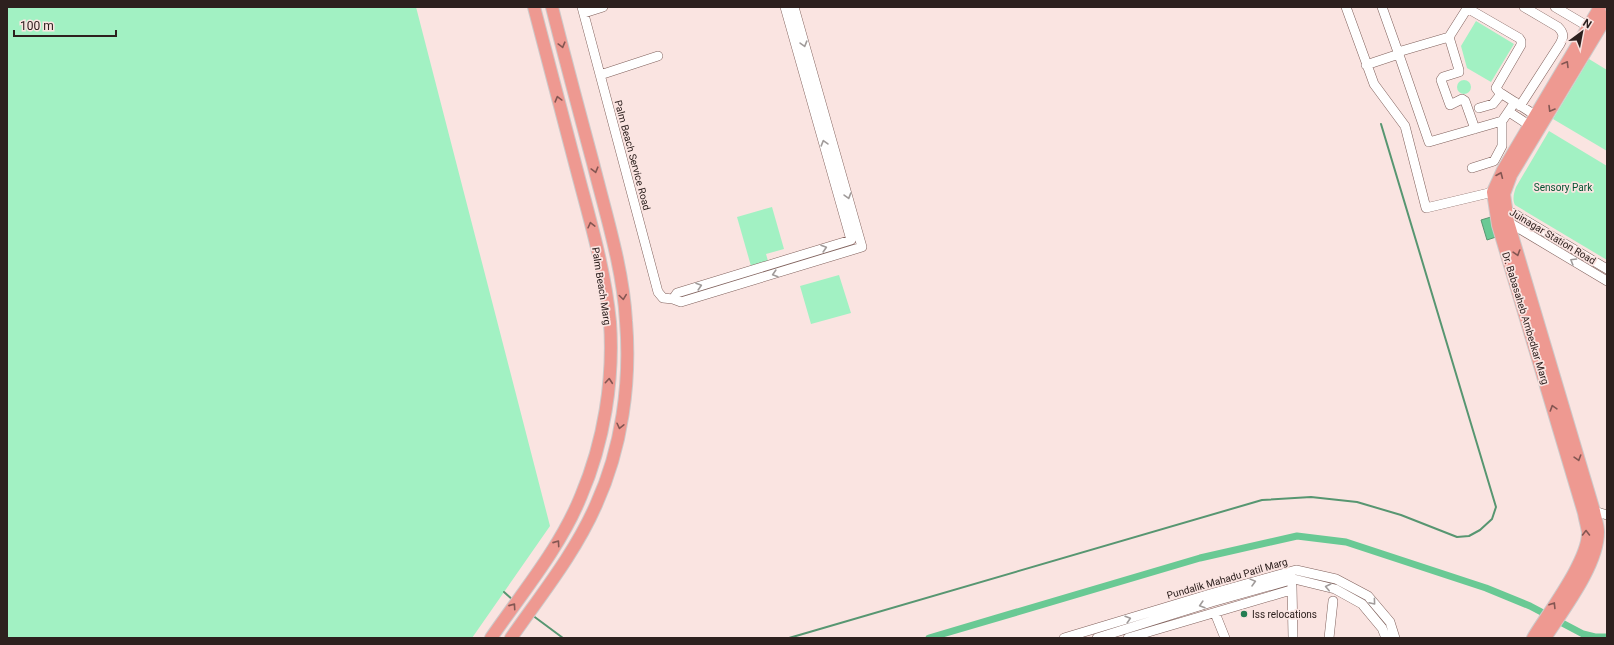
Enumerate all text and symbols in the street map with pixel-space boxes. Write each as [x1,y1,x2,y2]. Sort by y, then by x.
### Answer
scale bar [14,12,116,38]
north arrow [1562,12,1602,52]
text: N [1580,16,1594,32]
text: 100 m [20,19,54,33]
one-way arrow [557,41,565,48]
one-way arrow [799,41,808,48]
one-way arrow [1562,61,1569,68]
one-way arrow [555,96,563,102]
street label: Palm Beach Service Road [613,99,653,211]
one-way arrow [1548,105,1555,112]
one-way arrow [820,139,829,146]
one-way arrow [590,167,598,174]
one-way arrow [1495,172,1503,180]
park label: Sensory Park [1534,182,1593,193]
one-way arrow [843,193,852,200]
street label: Juinagar Station Road [1508,206,1598,266]
one-way arrow [588,221,596,228]
one-way arrow [820,244,827,253]
street label: Palm Beach Marg [590,246,613,326]
one-way arrow [1512,250,1521,257]
street label: Dr. Babasaheb Ambedkar Marg [1500,251,1551,386]
one-way arrow [1570,259,1578,266]
one-way arrow [771,269,778,278]
one-way arrow [695,282,702,291]
one-way arrow [618,294,627,300]
one-way arrow [604,378,613,384]
one-way arrow [1549,404,1558,411]
one-way arrow [616,423,624,430]
one-way arrow [1573,455,1582,462]
one-way arrow [1582,530,1591,536]
one-way arrow [552,540,560,547]
street label: Pundalik Mahadu Patil Marg [1166,556,1289,601]
one-way arrow [1249,578,1256,587]
one-way arrow [1324,583,1331,592]
one-way arrow [1369,597,1376,605]
one-way arrow [1199,600,1206,609]
one-way arrow [1549,602,1556,609]
one-way arrow [508,604,515,611]
marker: Iss relocations [1239,609,1249,619]
place label: Iss relocations [1252,609,1317,620]
one-way arrow [1124,615,1131,624]

